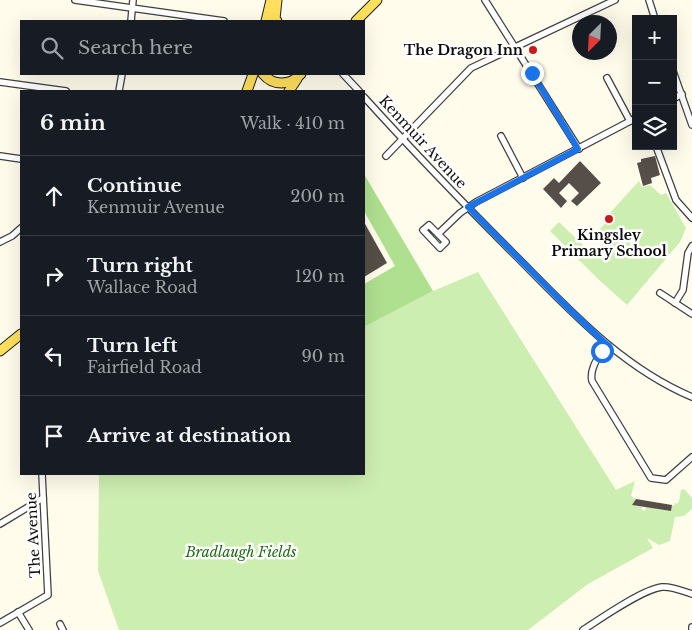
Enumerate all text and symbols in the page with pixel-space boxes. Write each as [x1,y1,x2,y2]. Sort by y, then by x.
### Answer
north arrow [572,15,617,60]
map controls [632,15,677,150]
button: + [632,15,677,60]
search box [20,20,365,75]
icon: search [38,34,66,62]
text: Search here [78,36,193,59]
place label: The Dragon Inn [404,41,523,59]
marker: The Dragon Inn [527,44,539,56]
button: − [632,60,677,105]
route end [521,62,544,85]
street label: Kenmuir Avenue [375,92,471,192]
button: layers [632,105,677,150]
text: 6 min [40,110,106,136]
text: Walk · 410 m [240,113,345,133]
text: Continue [87,174,182,197]
icon: ahead [40,182,68,210]
text: 200 m [291,186,345,206]
text: Kenmuir Avenue [87,197,225,217]
marker: Kingsley Primary School [603,213,615,225]
place label: Kingsley Primary School [551,226,667,260]
text: Turn right [87,254,193,277]
icon: right [40,262,68,290]
text: 120 m [295,266,345,286]
text: Wallace Road [87,277,197,297]
text: Turn left [87,334,178,357]
route start [591,340,614,363]
icon: left [40,342,68,370]
text: 90 m [302,346,345,366]
text: Fairfield Road [87,357,202,377]
icon: arrive [40,422,68,450]
text: Arrive at destination [87,424,291,447]
street label: The Avenue [22,492,44,578]
park label: Bradlaugh Fields [185,543,296,561]

